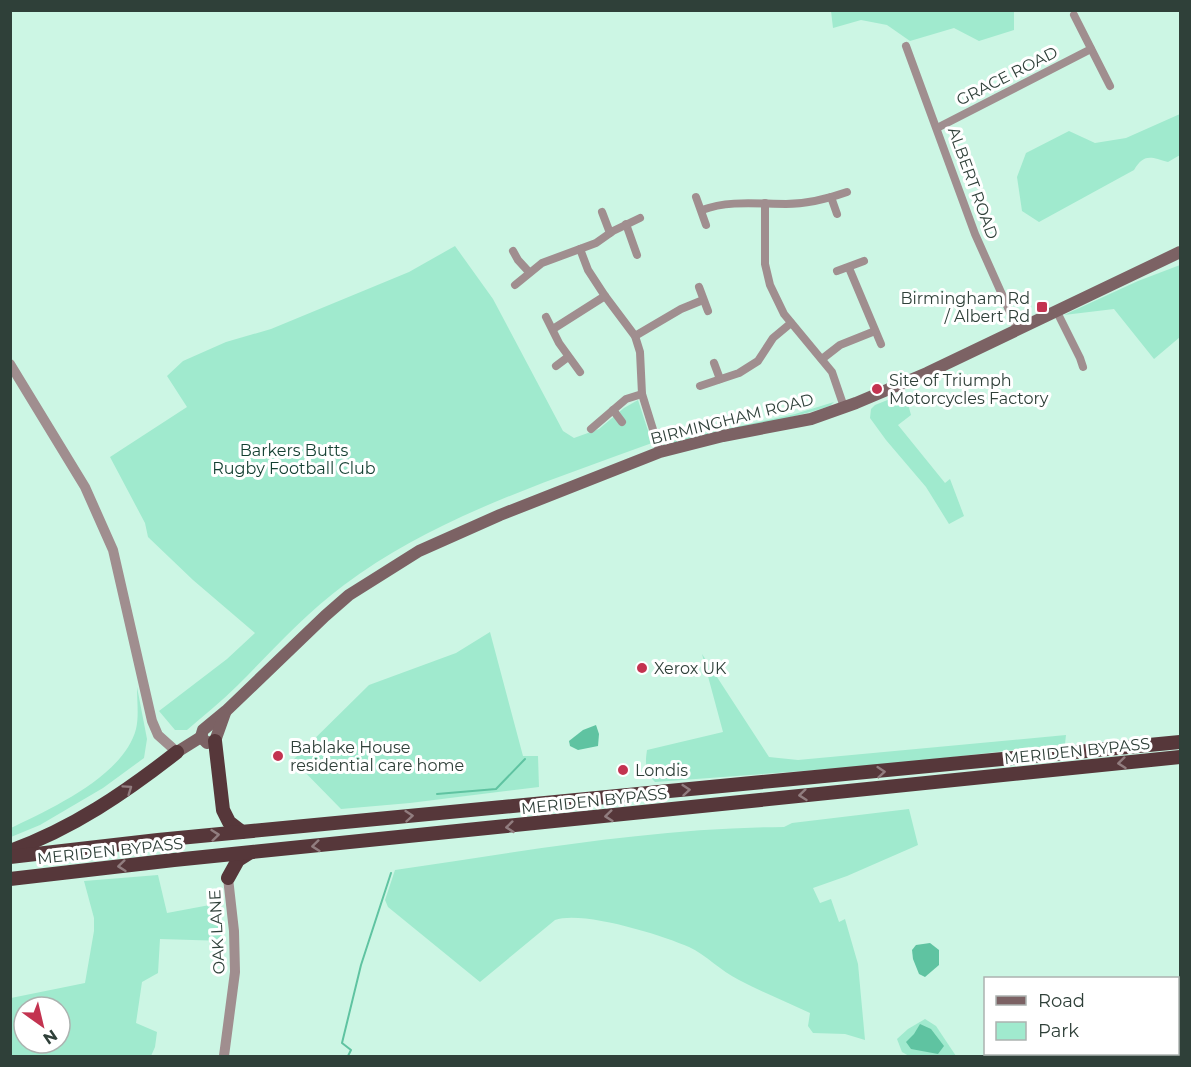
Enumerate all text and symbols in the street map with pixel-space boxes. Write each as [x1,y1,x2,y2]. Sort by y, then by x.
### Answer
street label: GRACE ROAD [953,42,1061,110]
street label: ALBERT ROAD [944,124,1002,242]
place label: Birmingham Rd / Albert Rd [900,289,1030,326]
marker: Birmingham Rd / Albert Rd [1035,300,1049,314]
place label: Site of Triumph Motorcycles Factory [889,371,1049,408]
marker: Site of Triumph Motorcycles Factory [870,382,884,396]
street label: BIRMINGHAM ROAD [648,390,816,448]
park label: Barkers Butts Rugby Football Club [212,441,376,478]
place label: Xerox UK [654,659,727,678]
marker: Xerox UK [635,661,649,675]
street label: MERIDEN BYPASS [1003,734,1151,768]
place label: Bablake House residential care home [290,738,464,775]
marker: Bablake House residential care home [271,749,285,763]
one-way arrow [1118,756,1127,769]
place label: Londis [635,761,688,780]
marker: Londis [616,763,630,777]
one-way arrow [876,766,885,779]
street label: MERIDEN BYPASS [520,784,668,818]
one-way arrow [682,784,691,797]
one-way arrow [121,785,132,796]
one-way arrow [798,788,807,801]
one-way arrow [604,809,614,822]
one-way arrow [404,810,413,823]
one-way arrow [505,820,514,832]
one-way arrow [210,829,219,842]
street label: MERIDEN BYPASS [36,834,184,868]
one-way arrow [311,839,320,852]
one-way arrow [117,859,126,872]
street label: OAK LANE [205,889,229,975]
legend [984,977,1179,1055]
text: Road [1038,990,1085,1012]
north arrow [12,995,72,1055]
text: Park [1038,1020,1079,1042]
text: N [39,1026,61,1049]

